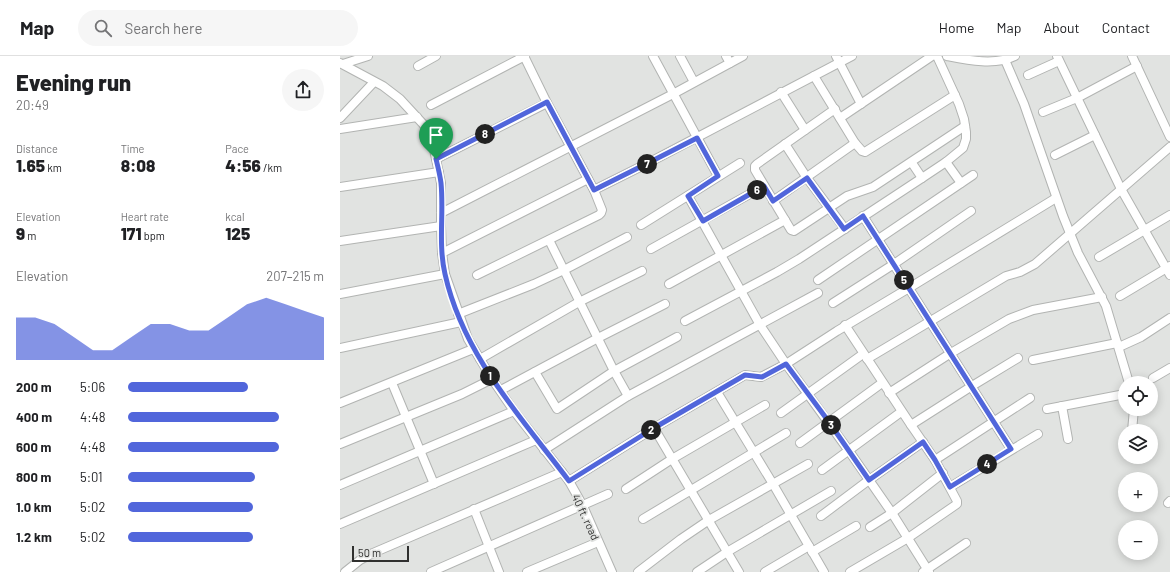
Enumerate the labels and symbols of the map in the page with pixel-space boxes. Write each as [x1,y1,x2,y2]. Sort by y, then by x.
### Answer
pin [419,118,453,159]
pin: 8 [475,124,495,144]
pin: 7 [637,154,657,174]
pin: 6 [747,180,767,200]
pin: 5 [894,270,914,290]
pin: 1 [480,366,500,386]
pin: 3 [821,415,841,435]
pin: 2 [641,420,661,440]
pin: 4 [977,454,997,474]
street label: 40 ft. road [570,492,602,542]
scale bar [352,544,409,563]

